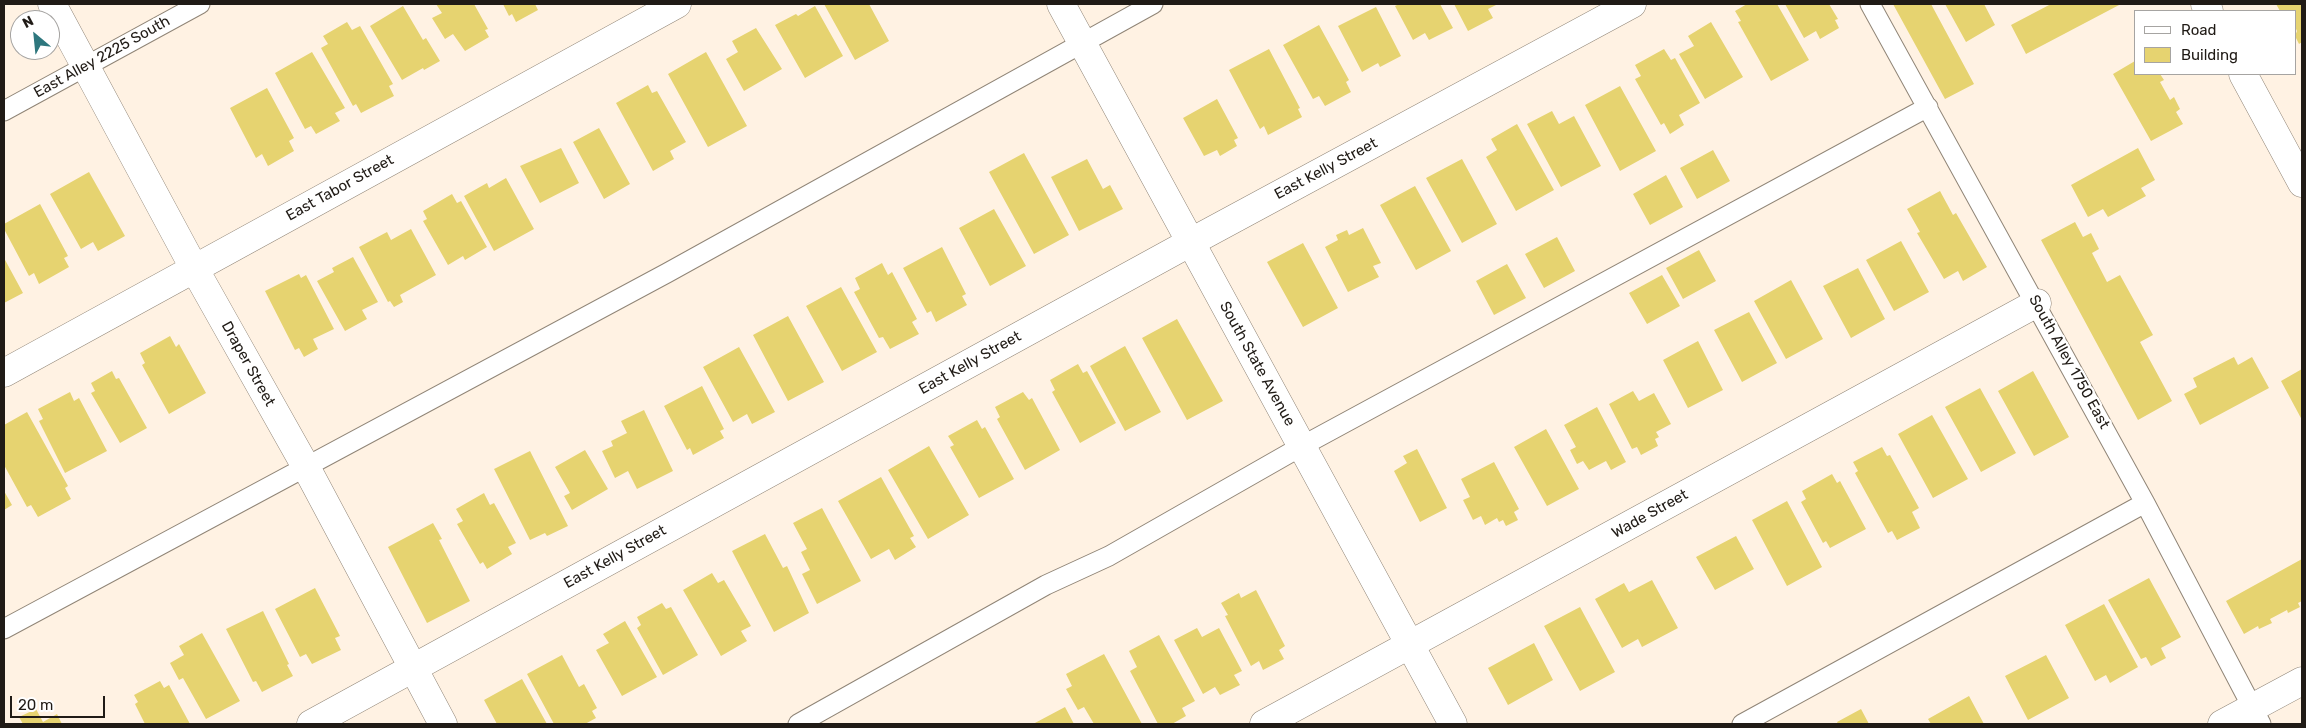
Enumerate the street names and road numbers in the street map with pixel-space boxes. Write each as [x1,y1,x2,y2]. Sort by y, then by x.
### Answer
street label: East Alley 2225 South [31,12,173,102]
street label: East Kelly Street [1271,134,1381,204]
street label: East Tabor Street [283,151,397,225]
street label: South Alley 1750 East [2025,292,2113,432]
street label: South State Avenue [1215,299,1299,429]
street label: Draper Street [217,318,279,410]
street label: East Kelly Street [916,327,1024,399]
street label: Wade Street [1609,486,1691,542]
street label: East Kelly Street [561,521,669,593]

